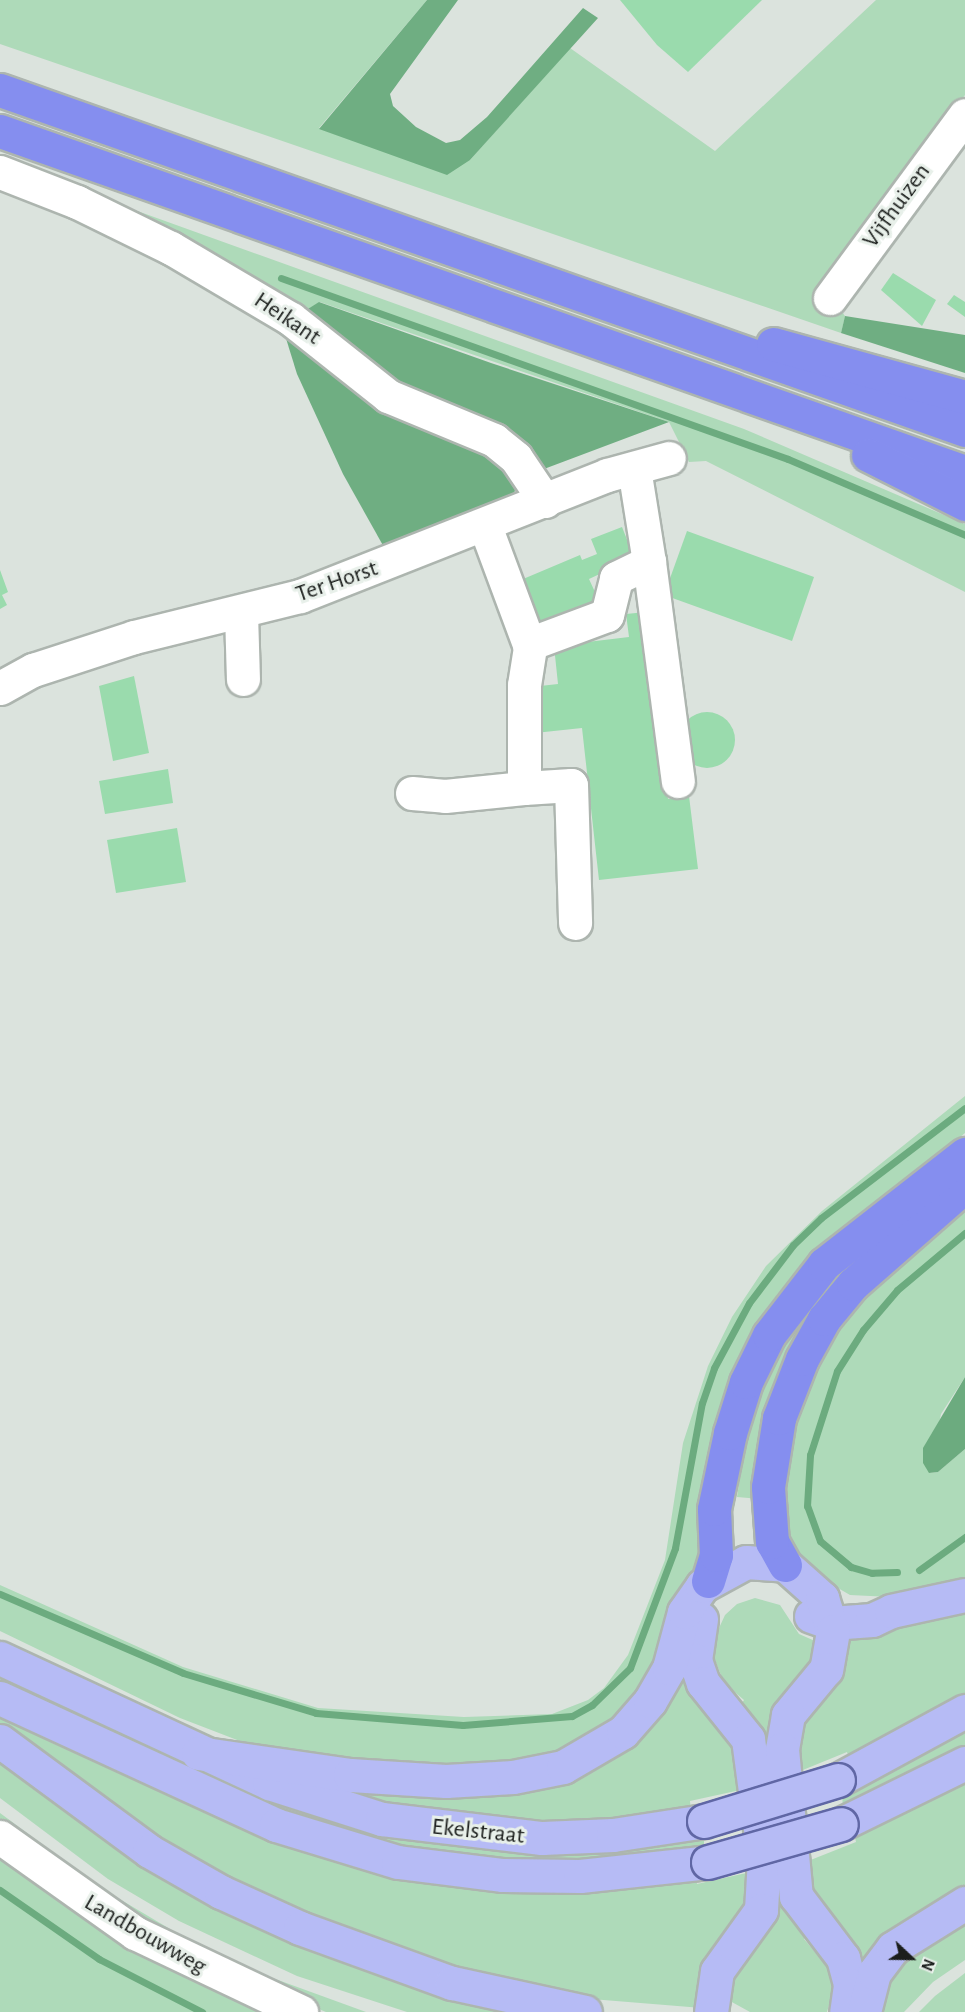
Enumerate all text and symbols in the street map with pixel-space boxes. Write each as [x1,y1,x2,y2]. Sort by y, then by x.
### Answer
street label: Vijfhuizen [857,158,937,254]
street label: Heikant [248,286,326,352]
street label: Ter Horst [292,555,382,609]
street label: Ekelstraat [430,1813,526,1851]
street label: Landbouwweg [79,1888,211,1982]
north arrow [881,1928,941,1988]
text: N [918,1957,937,1973]

